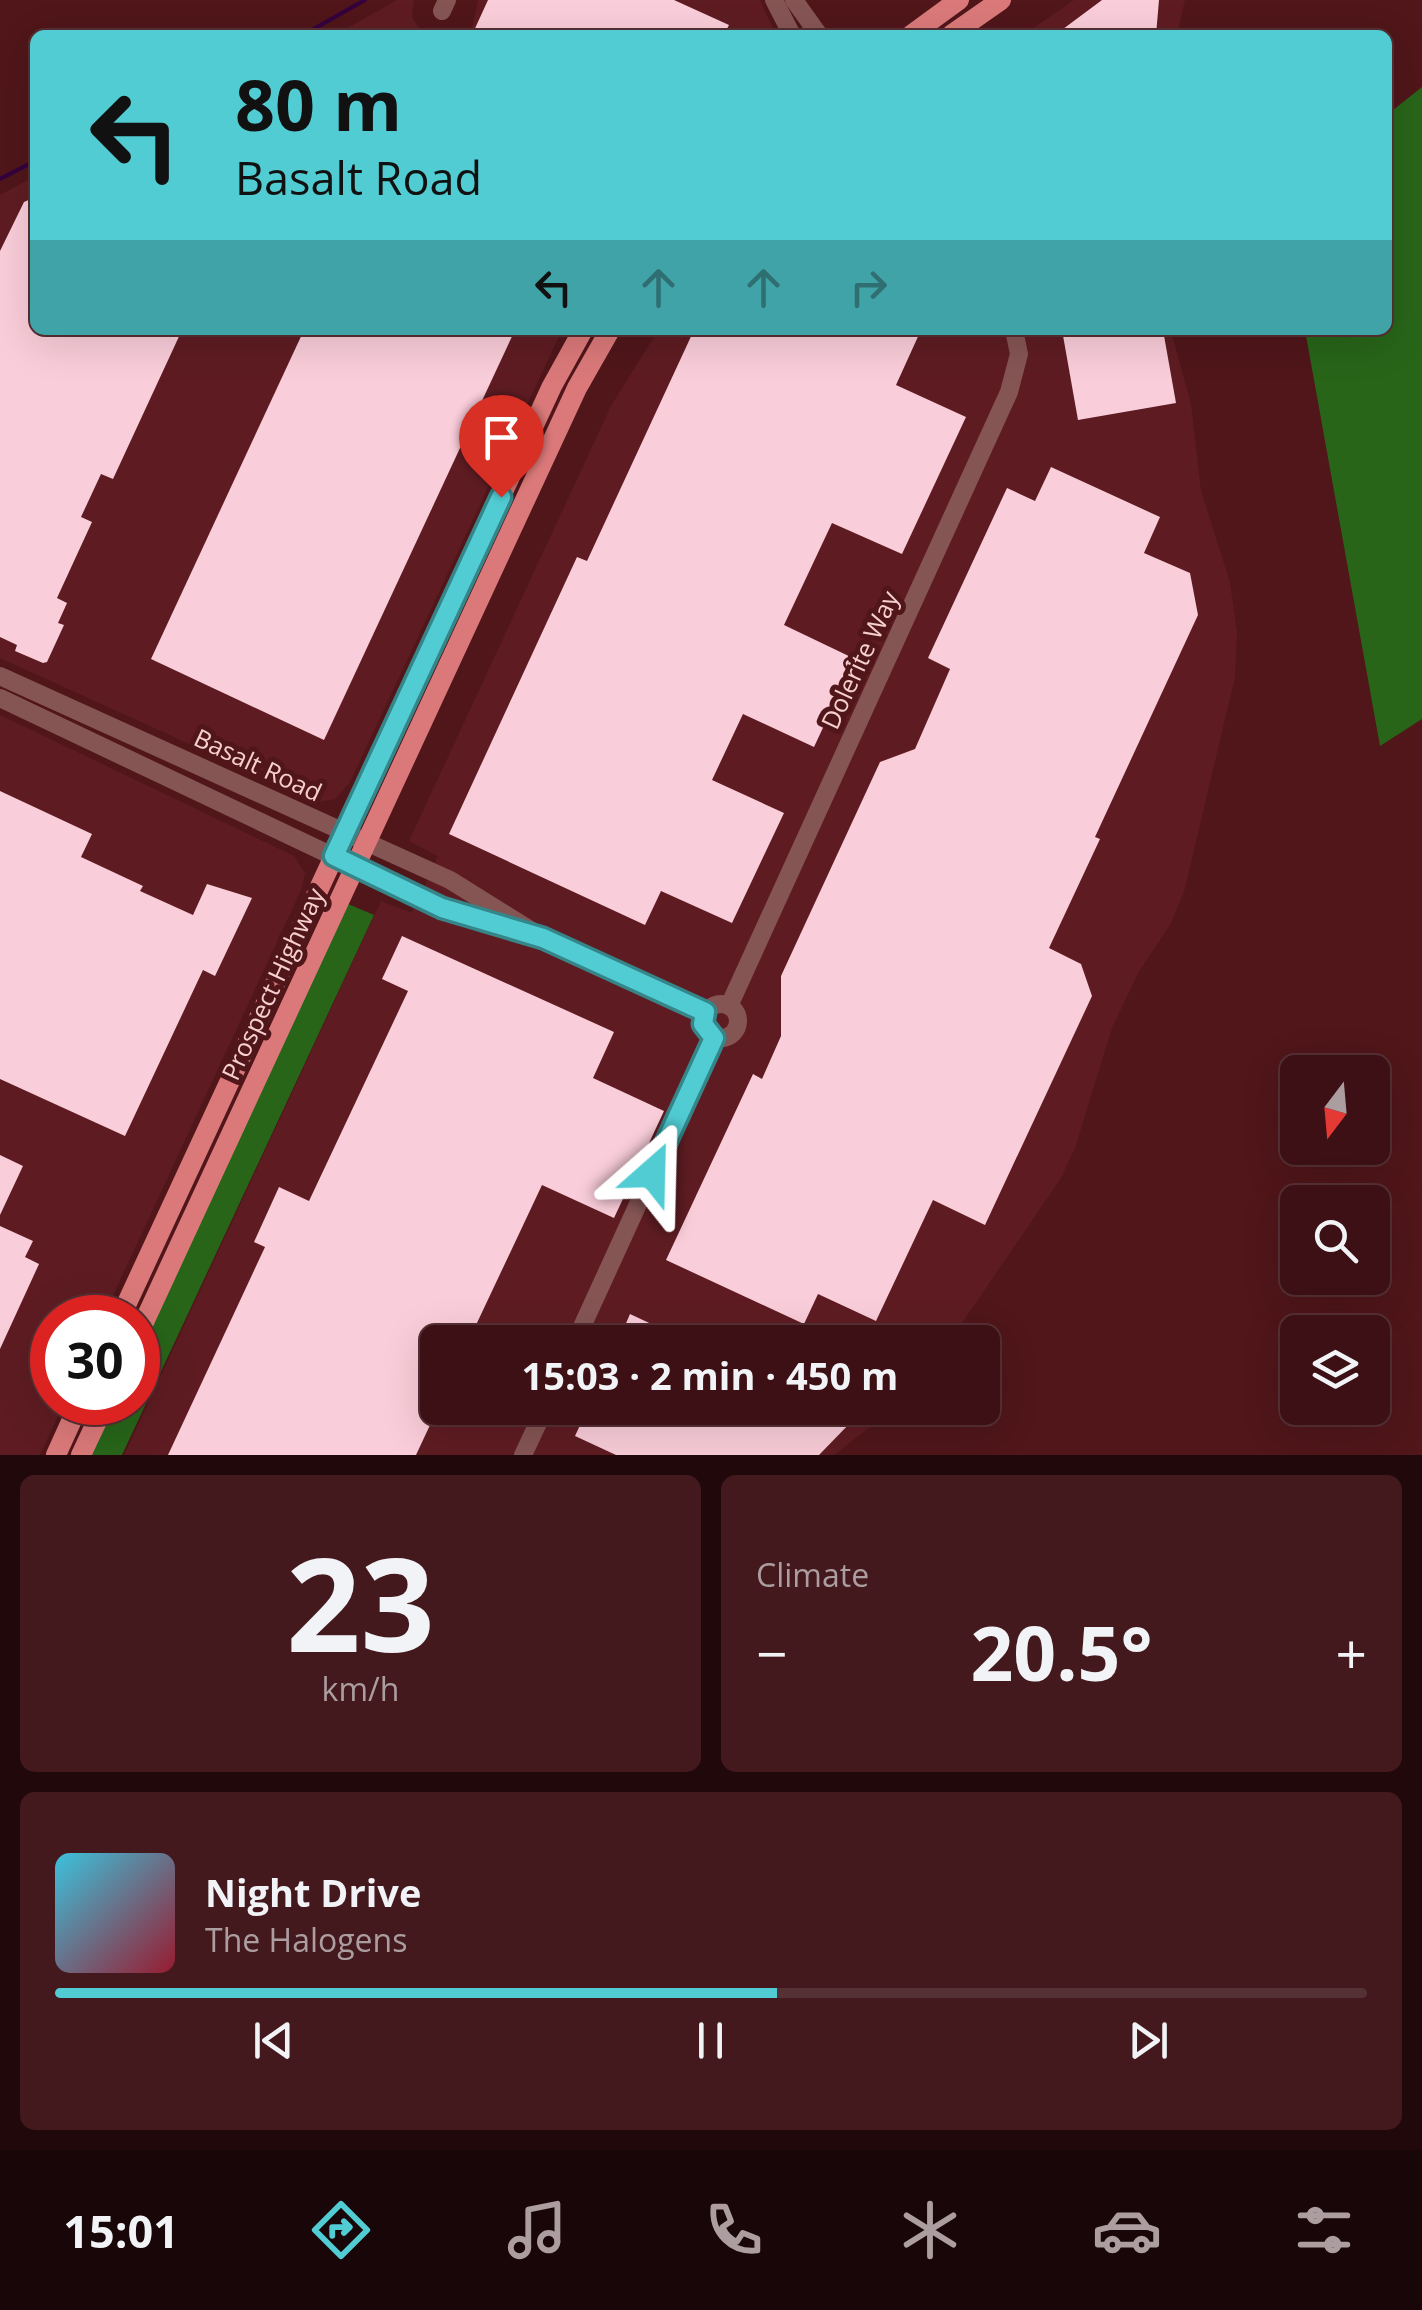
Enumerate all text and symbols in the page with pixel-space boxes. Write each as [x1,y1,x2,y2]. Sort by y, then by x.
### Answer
text: 80 m [235,56,402,152]
icon: left [70,70,200,200]
text: Basalt Road [235,147,482,208]
icon: left [526,260,581,315]
icon: ahead [631,260,686,315]
icon: ahead [736,260,791,315]
icon: right [841,260,896,315]
pin [459,395,544,498]
icon: arrive [474,410,529,465]
street label: Dolerite Way [812,584,906,734]
street label: Basalt Road [189,720,328,808]
street label: Prospect Highway [213,882,332,1085]
north arrow [1280,1055,1390,1165]
map controls [1280,1055,1390,1425]
position arrow [600,1121,704,1225]
button: search [1280,1185,1390,1295]
speed limit sign: 30 [30,1295,160,1425]
button: layers [1280,1315,1390,1425]
text: 15:03 · 2 min · 450 m [522,1349,898,1401]
text: 23 [286,1513,435,1690]
text: Climate [756,1553,869,1596]
text: 20.5° [970,1601,1153,1703]
text: − [756,1615,787,1690]
text: + [1336,1615,1367,1690]
text: km/h [322,1667,399,1710]
text: Night Drive [205,1866,421,1918]
text: The Halogens [205,1918,407,1961]
icon: previous [246,2013,301,2068]
icon: pause [683,2013,738,2068]
icon: next [1121,2013,1176,2068]
icon: directions [306,2195,376,2265]
icon: music [502,2195,572,2265]
icon: phone [699,2195,769,2265]
icon: climate [895,2195,965,2265]
icon: car [1092,2195,1162,2265]
icon: filters [1289,2195,1359,2265]
text: 15:01 [63,2200,179,2261]

